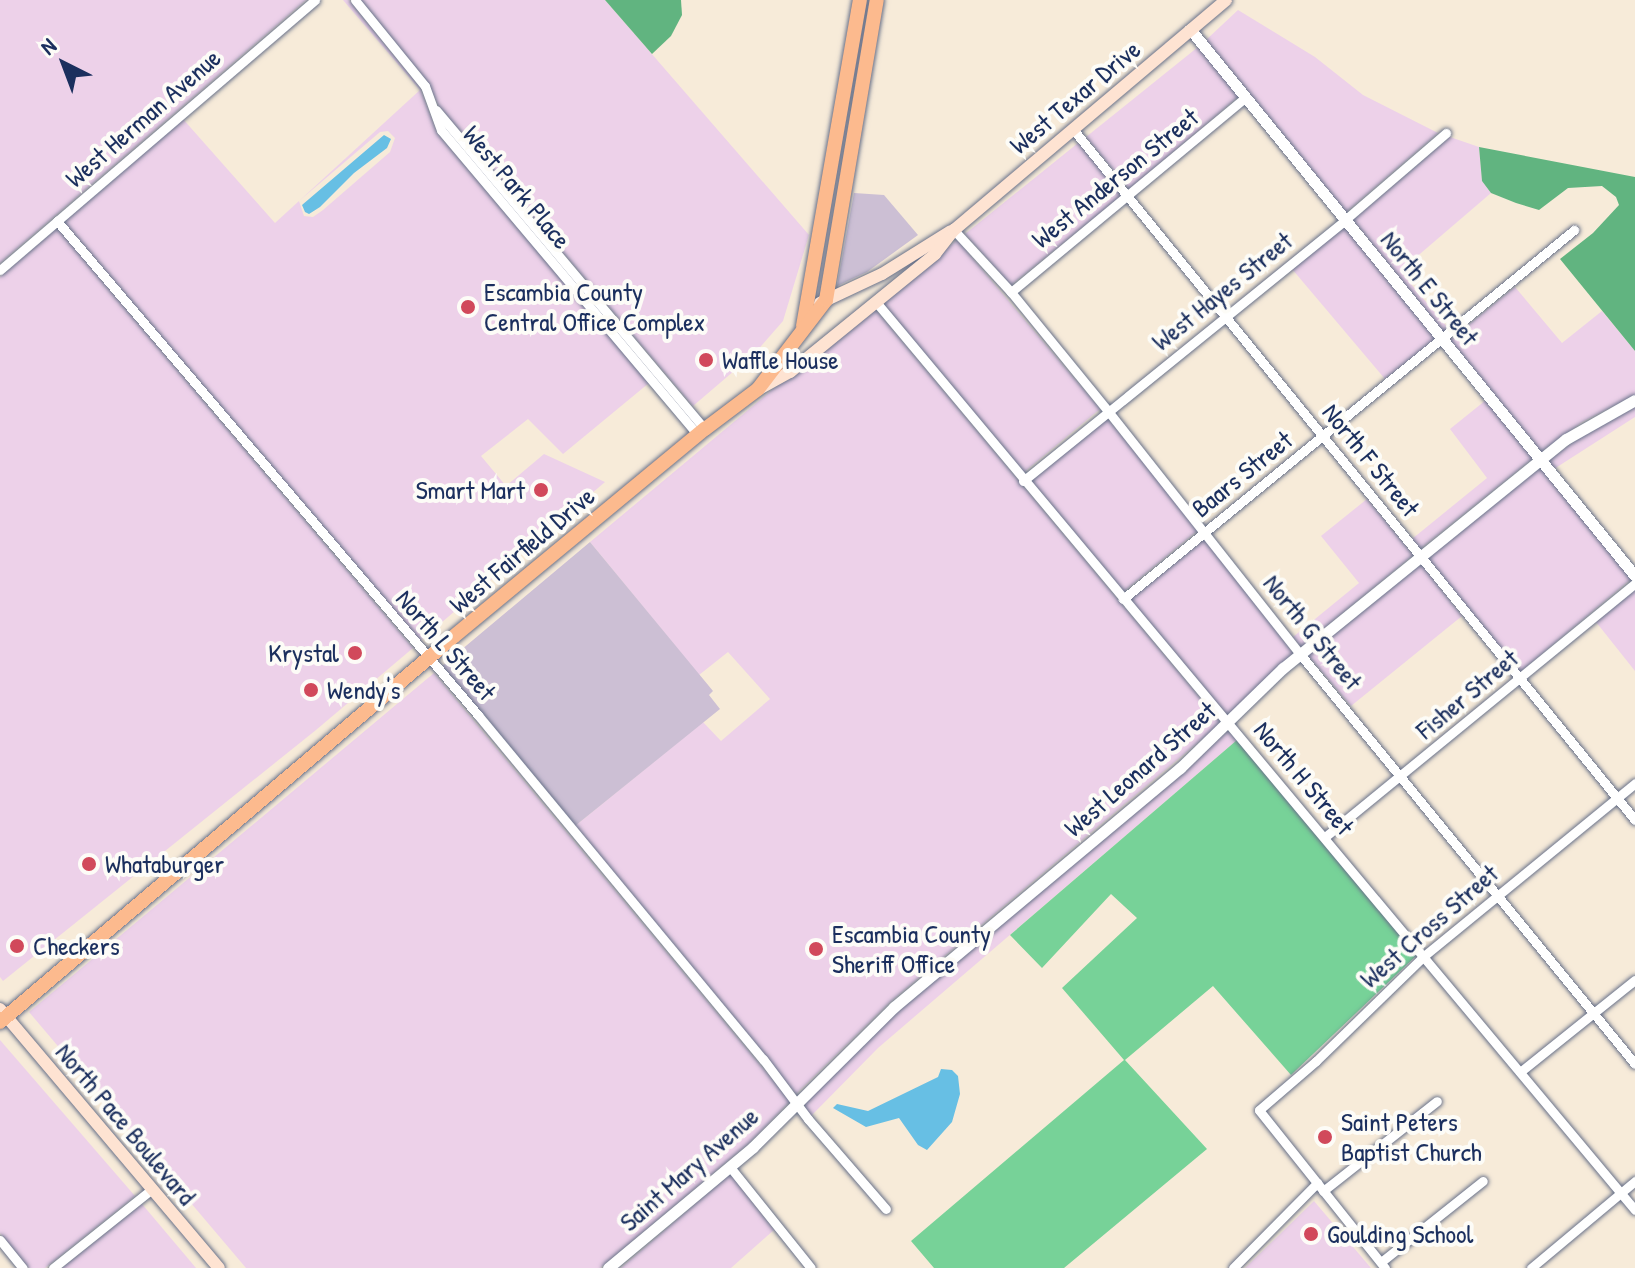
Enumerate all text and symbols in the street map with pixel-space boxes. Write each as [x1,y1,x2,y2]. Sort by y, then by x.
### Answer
north arrow [24,24,104,104]
text: N [34,31,62,61]
street label: West Texar Drive [1003,33,1147,161]
street label: West Herman Avenue [59,42,227,194]
street label: West Anderson Street [1026,101,1204,255]
street label: West Park Place [457,119,577,255]
street label: North E Street [1374,224,1486,352]
street label: West Hayes Street [1146,225,1298,357]
place label: Escambia County Central Office Complex [484,276,705,338]
marker: Escambia County Central Office Complex [459,298,477,316]
place label: Waffle House [722,344,839,376]
marker: Waffle House [697,351,715,369]
street label: North F Street [1316,397,1426,523]
street label: Baars Street [1186,424,1298,524]
place label: Smart Mart [416,474,525,506]
street label: West Fairfield Drive [443,480,601,620]
marker: Smart Mart [532,481,550,499]
street label: North G Street [1257,568,1369,696]
street label: North L Street [390,583,502,707]
place label: Krystal [268,637,339,669]
street label: Fisher Street [1410,642,1524,746]
marker: Krystal [346,644,364,662]
place label: Wendy's [327,674,401,706]
marker: Wendy's [302,681,320,699]
street label: West Leonard Street [1058,695,1222,843]
street label: North H Street [1247,715,1361,841]
place label: Whataburger [105,848,224,880]
marker: Whataburger [80,855,98,873]
street label: West Cross Street [1354,858,1504,994]
place label: Escambia County Sheriff Office [832,918,991,980]
place label: Checkers [33,930,120,962]
marker: Checkers [8,937,26,955]
marker: Escambia County Sheriff Office [807,940,825,958]
street label: North Pace Boulevard [49,1037,203,1211]
street label: Saint Mary Avenue [613,1100,765,1238]
place label: Saint Peters Baptist Church [1341,1106,1482,1168]
marker: Saint Peters Baptist Church [1316,1128,1334,1146]
place label: Goulding School [1327,1218,1473,1250]
marker: Goulding School [1302,1225,1320,1243]

